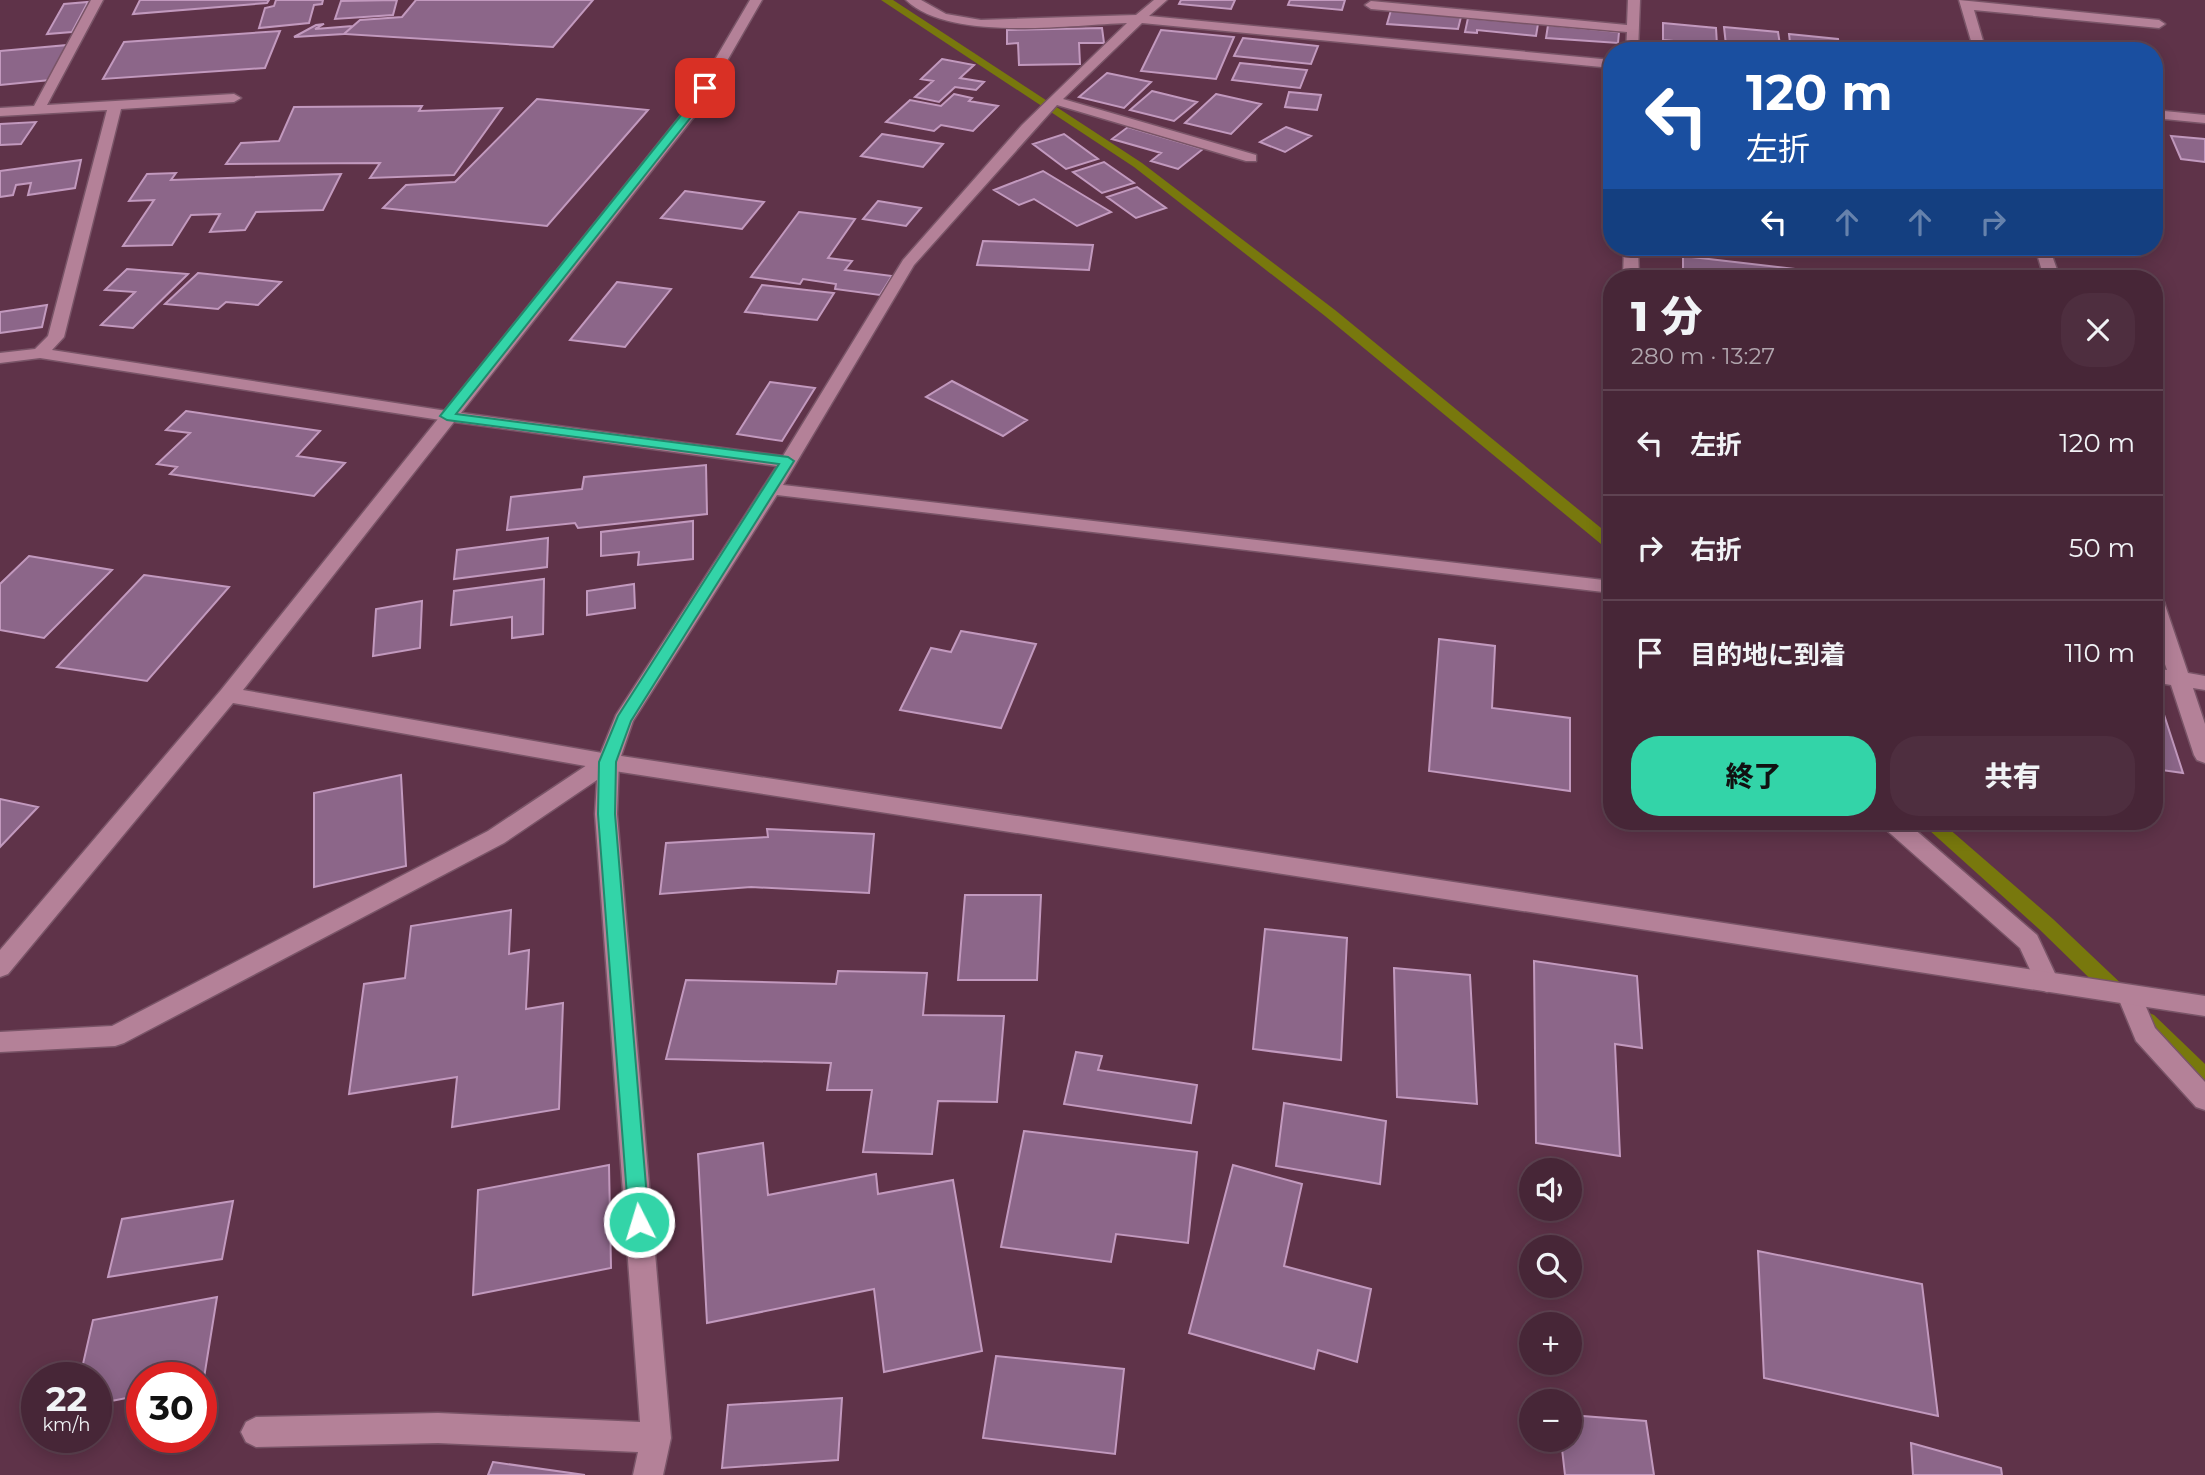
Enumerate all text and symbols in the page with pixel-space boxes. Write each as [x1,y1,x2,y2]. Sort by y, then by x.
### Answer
pin [675,58,735,118]
text: 120 m [1746,63,1893,122]
icon: arrive [686,69,724,107]
icon: left [1631,70,1722,161]
text: 左折 [1746,129,1810,168]
icon: left [1755,203,1793,241]
icon: ahead [1828,203,1866,241]
icon: ahead [1901,203,1939,241]
icon: right [1974,203,2012,241]
text: 1 分 [1631,290,1702,342]
button: close [2061,293,2135,367]
text: 280 m · 13:27 [1631,342,1775,370]
icon: left [1631,424,1669,462]
text: 120 m [2059,427,2135,459]
text: 左折 [1690,429,1742,461]
icon: right [1631,529,1669,567]
text: 50 m [2069,532,2135,564]
text: 右折 [1690,534,1742,566]
icon: arrive [1631,634,1669,672]
text: 110 m [2065,637,2135,669]
text: 目的地に到着 [1690,639,1846,671]
button: 終了 [1631,736,1876,816]
button: 共有 [1890,736,2135,816]
map controls [1519,1158,1582,1452]
button: sound [1519,1158,1582,1221]
position arrow [602,1185,676,1259]
button: search [1519,1235,1582,1298]
button: + [1519,1312,1582,1375]
speed limit sign: 30 [126,1362,217,1453]
text: 22 [46,1377,87,1420]
button: − [1519,1389,1582,1452]
text: km/h [42,1414,91,1436]

